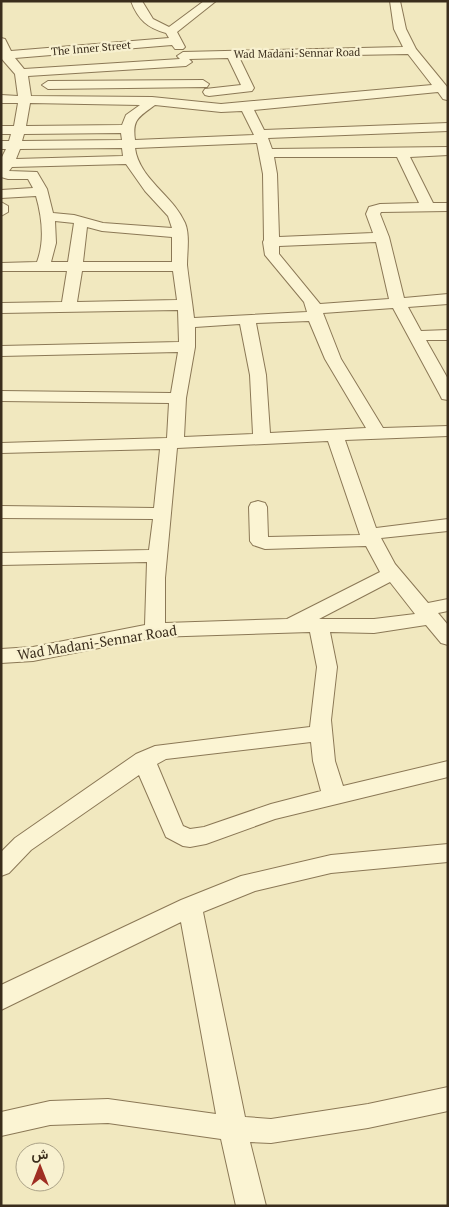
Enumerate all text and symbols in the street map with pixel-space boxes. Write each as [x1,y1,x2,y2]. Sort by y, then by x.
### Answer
street label: The Inner Street [50,38,132,58]
street label: Wad Madani-Sennar Road [234,45,360,61]
street label: Wad Madani-Sennar Road [16,620,178,664]
north arrow [15,1142,65,1192]
text: ش [32,1144,49,1163]

